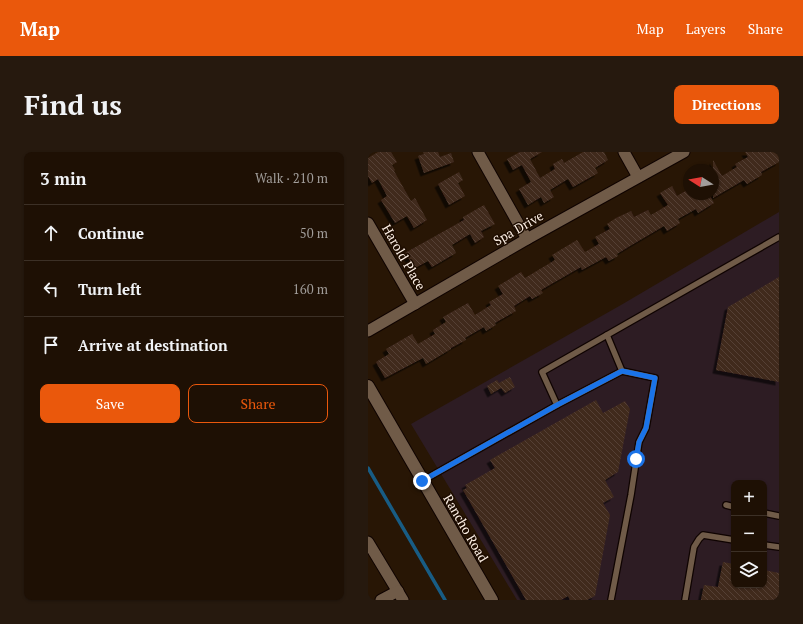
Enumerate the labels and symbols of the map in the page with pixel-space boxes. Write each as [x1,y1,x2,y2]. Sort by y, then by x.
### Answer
north arrow [683,164,719,200]
street label: Spa Drive [490,206,546,250]
street label: Harold Place [378,221,430,293]
route start [627,450,645,468]
route end [413,472,431,490]
street label: Rancho Road [439,491,493,565]

